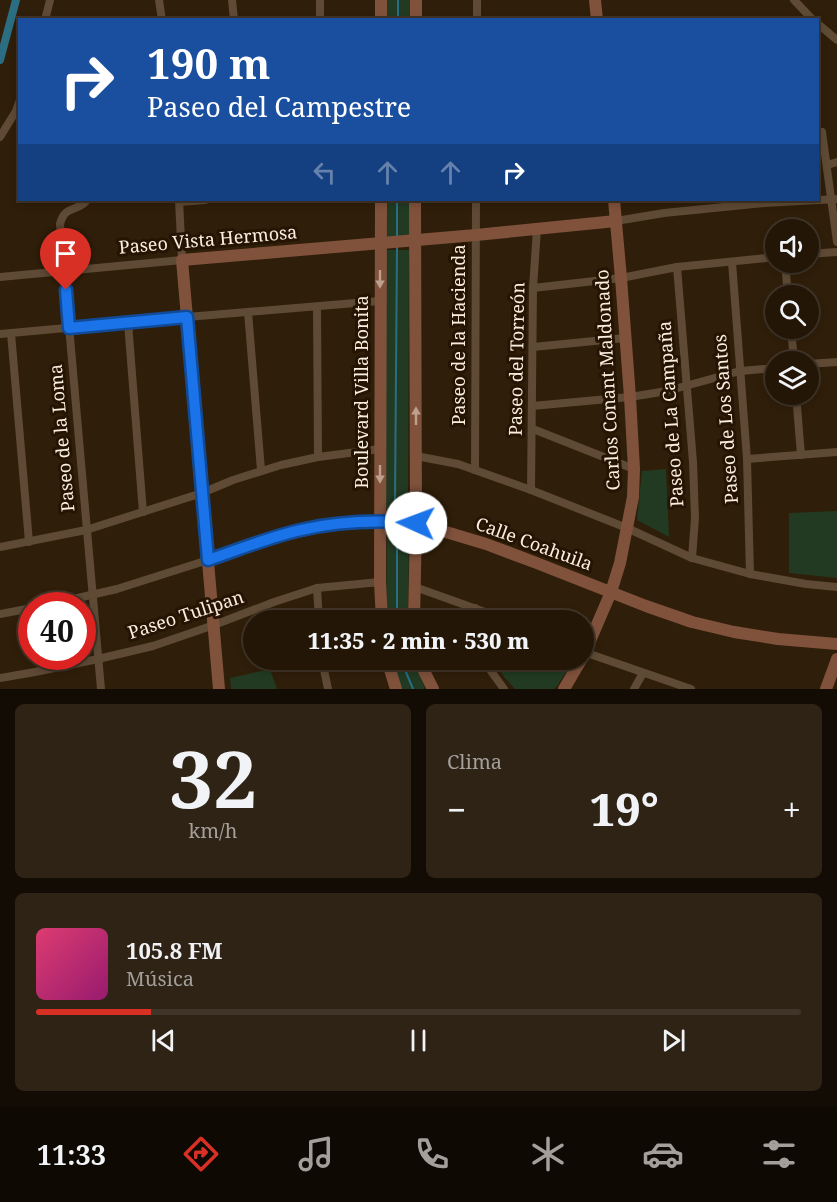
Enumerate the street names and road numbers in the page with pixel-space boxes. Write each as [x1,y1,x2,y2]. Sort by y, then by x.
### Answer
street label: Paseo Vista Hermosa [118,219,298,259]
street label: Paseo de la Hacienda [446,244,470,426]
street label: Carlos Conant Maldonado [589,269,625,491]
street label: Paseo del Torreón [503,281,529,436]
street label: Boulevard Villa Bonita [349,295,373,489]
street label: Paseo de La Campaña [652,320,688,508]
street label: Paseo de Los Santos [707,333,743,505]
street label: Paseo de la Loma [43,363,79,513]
street label: Calle Coahuila [473,511,596,575]
street label: Paseo Tulipan [125,584,247,644]

